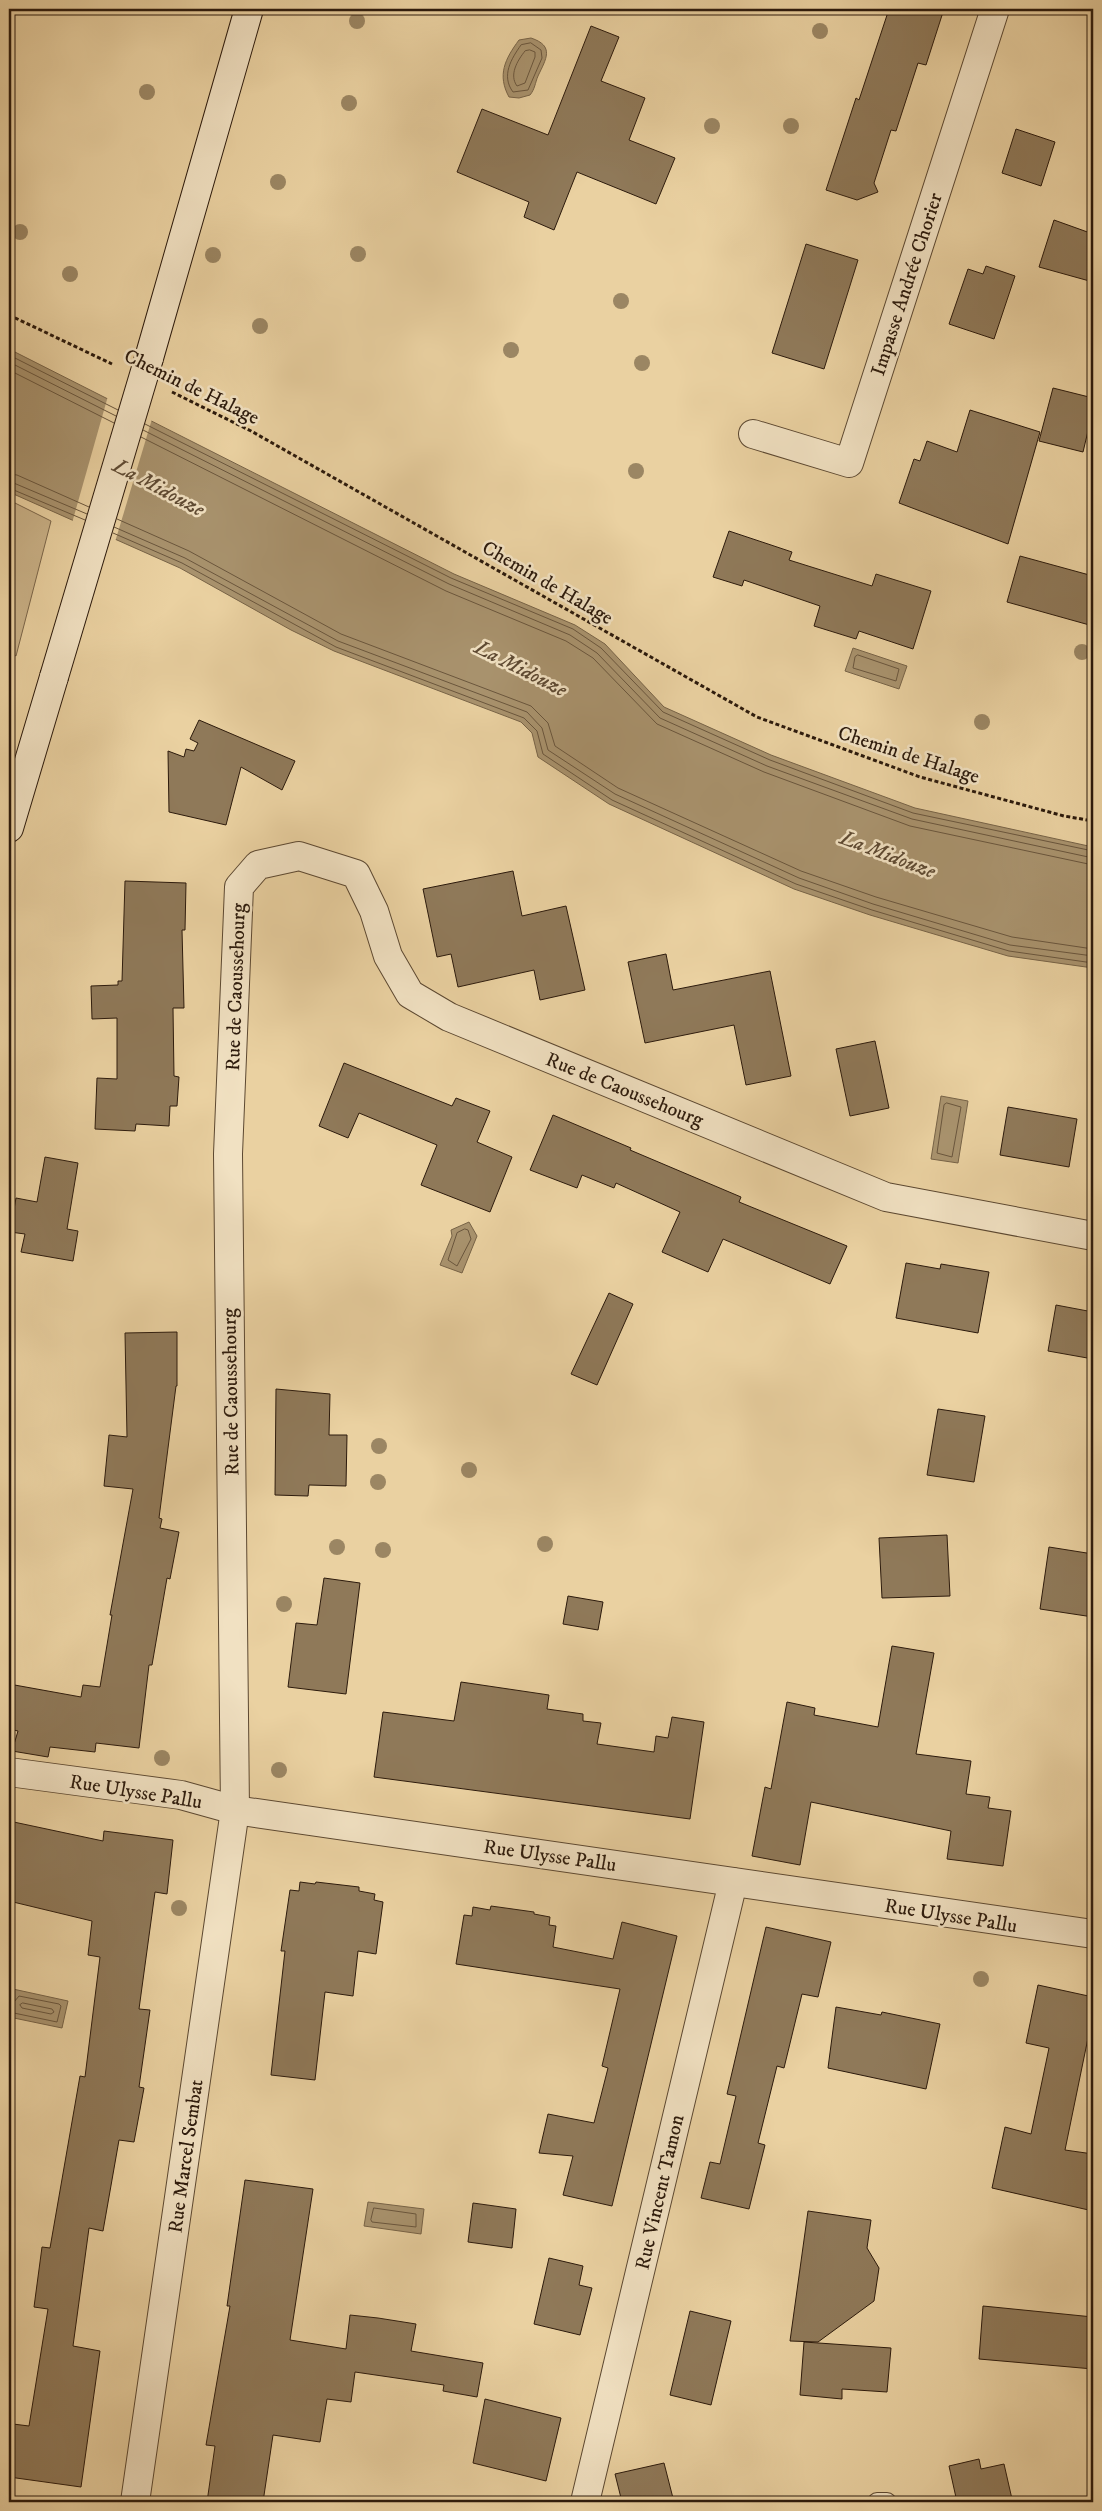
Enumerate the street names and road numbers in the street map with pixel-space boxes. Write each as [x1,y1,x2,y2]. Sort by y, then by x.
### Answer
street label: Impasse Andrée Chorier [866,189,949,379]
street label: Chemin de Halage [120,344,263,431]
street label: Chemin de Halage [477,536,617,631]
street label: Chemin de Halage [835,721,982,790]
street label: Rue de Caoussehourg [221,902,252,1071]
street label: Rue de Caoussehourg [542,1047,707,1134]
street label: Rue de Caoussehourg [218,1308,245,1476]
street label: Rue Ulysse Pallu [68,1770,204,1815]
street label: Rue Ulysse Pallu [482,1835,618,1878]
street label: Rue Ulysse Pallu [883,1894,1019,1939]
street label: Rue Marcel Sembat [163,2078,210,2235]
street label: Rue Vincent Tamon [630,2112,691,2272]

